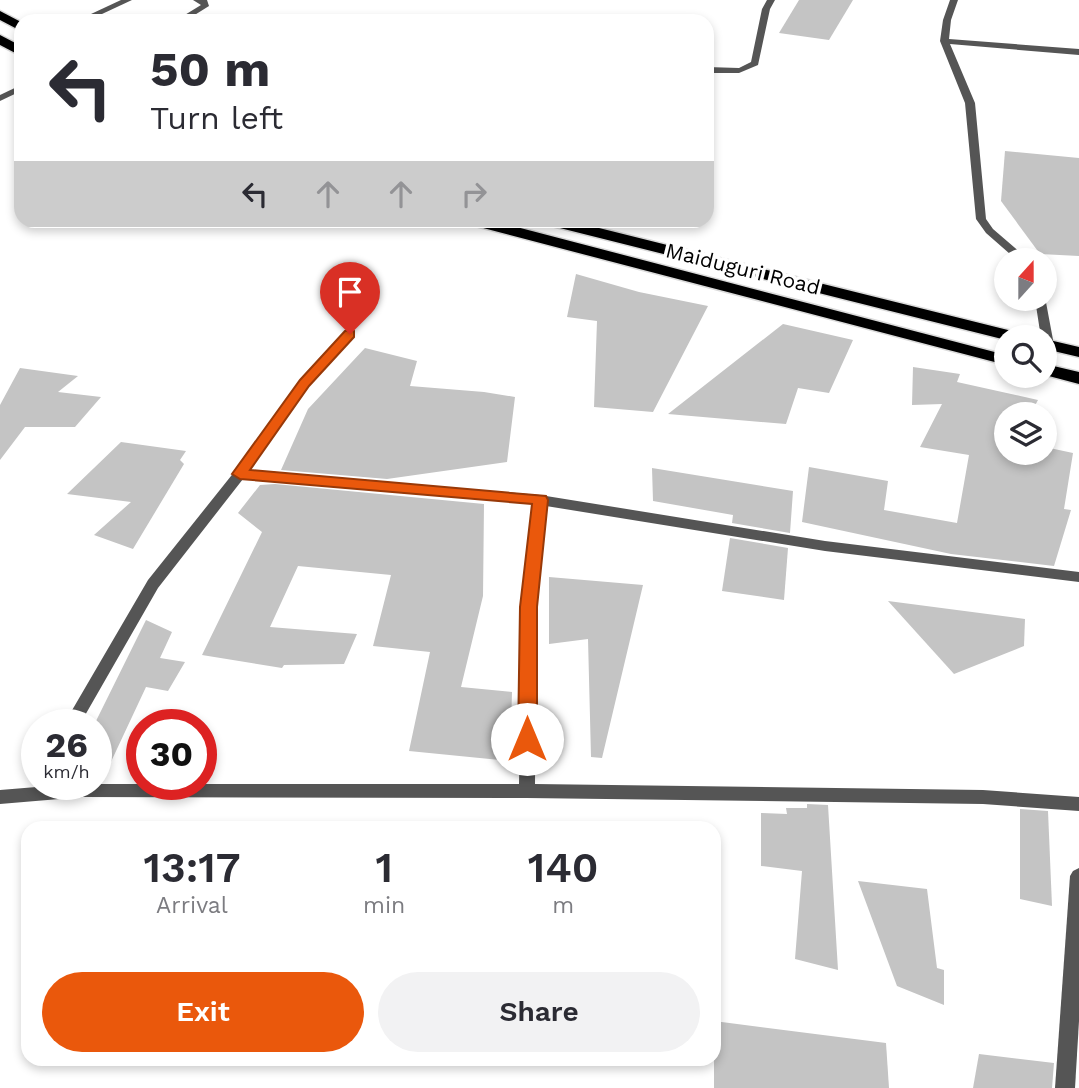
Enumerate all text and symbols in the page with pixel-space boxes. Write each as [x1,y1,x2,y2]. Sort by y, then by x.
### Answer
text: 50 m [150,40,270,98]
icon: left [35,42,126,133]
text: Turn left [150,99,283,137]
icon: left [236,175,274,213]
icon: ahead [309,175,347,213]
icon: ahead [382,175,420,213]
icon: right [455,175,493,213]
street label: Maiduguri Road [663,237,823,300]
north arrow [994,248,1057,312]
map controls [994,248,1057,465]
pin [320,262,380,334]
icon: arrive [331,273,369,311]
button: search [994,325,1057,388]
button: layers [994,402,1057,465]
position arrow [490,702,564,776]
speed limit sign: 30 [126,709,217,800]
text: 26 [45,724,88,766]
text: km/h [43,761,90,782]
text: 13:17 [143,843,241,892]
text: 1 [375,843,393,892]
text: 140 [528,843,599,892]
text: Arrival [156,892,228,919]
text: min [363,892,405,919]
text: m [552,892,574,919]
button: Exit [42,972,364,1052]
button: Share [378,972,700,1052]

